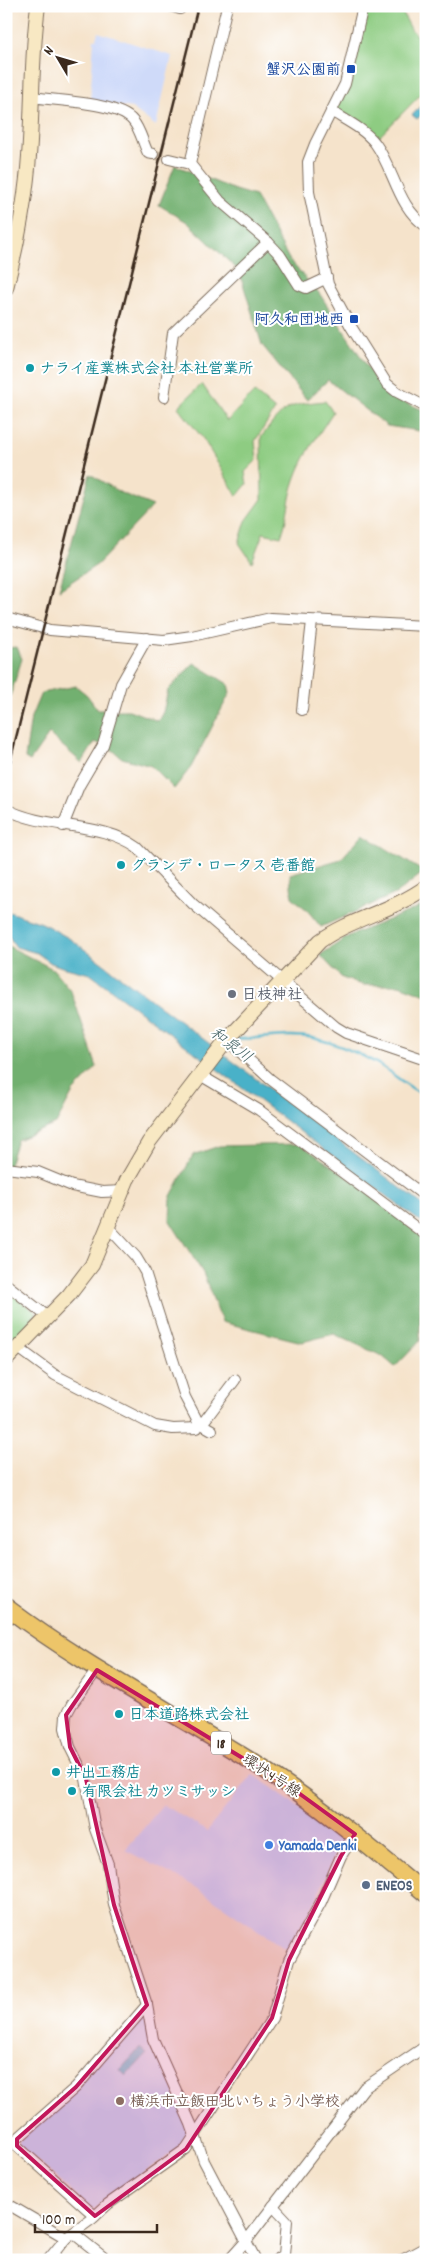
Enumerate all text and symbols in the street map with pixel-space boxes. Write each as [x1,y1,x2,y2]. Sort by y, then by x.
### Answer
north arrow [32,32,82,82]
text: N [39,42,59,60]
place label: 蟹沢公園前 [266,60,341,82]
marker: 蟹沢公園前 [345,63,357,75]
place label: 阿久和団地西 [254,310,344,332]
marker: 阿久和団地西 [348,313,360,325]
place label: ナライ産業株式会社 本社営業所 [40,359,253,381]
marker: ナライ産業株式会社 本社営業所 [24,362,36,374]
place label: グランデ・ロータス 壱番館 [131,856,315,878]
marker: グランデ・ロータス 壱番館 [115,859,127,871]
place label: 日枝神社 [242,985,302,1007]
marker: 日枝神社 [226,988,238,1000]
water label: 和泉川 [204,1022,257,1070]
place label: 日本道路株式会社 [129,1705,249,1727]
marker: 日本道路株式会社 [113,1708,125,1720]
road number: 18 [211,1732,231,1755]
street label: 環状4号線 [237,1749,305,1804]
place label: 井出工務店 [66,1763,141,1785]
marker: 井出工務店 [50,1766,62,1778]
place label: 有限会社 カツミサッシ [82,1782,235,1804]
marker: 有限会社 カツミサッシ [66,1785,78,1797]
place label: Yamada Denki [278,1836,357,1858]
marker: Yamada Denki [263,1839,275,1851]
place label: ENEOS [376,1876,413,1898]
marker: ENEOS [360,1879,372,1891]
place label: 横浜市立飯田北いちょう小学校 [130,2092,340,2114]
marker: 横浜市立飯田北いちょう小学校 [114,2095,126,2107]
scale bar [35,2201,158,2233]
text: 100 m [42,2210,75,2232]

